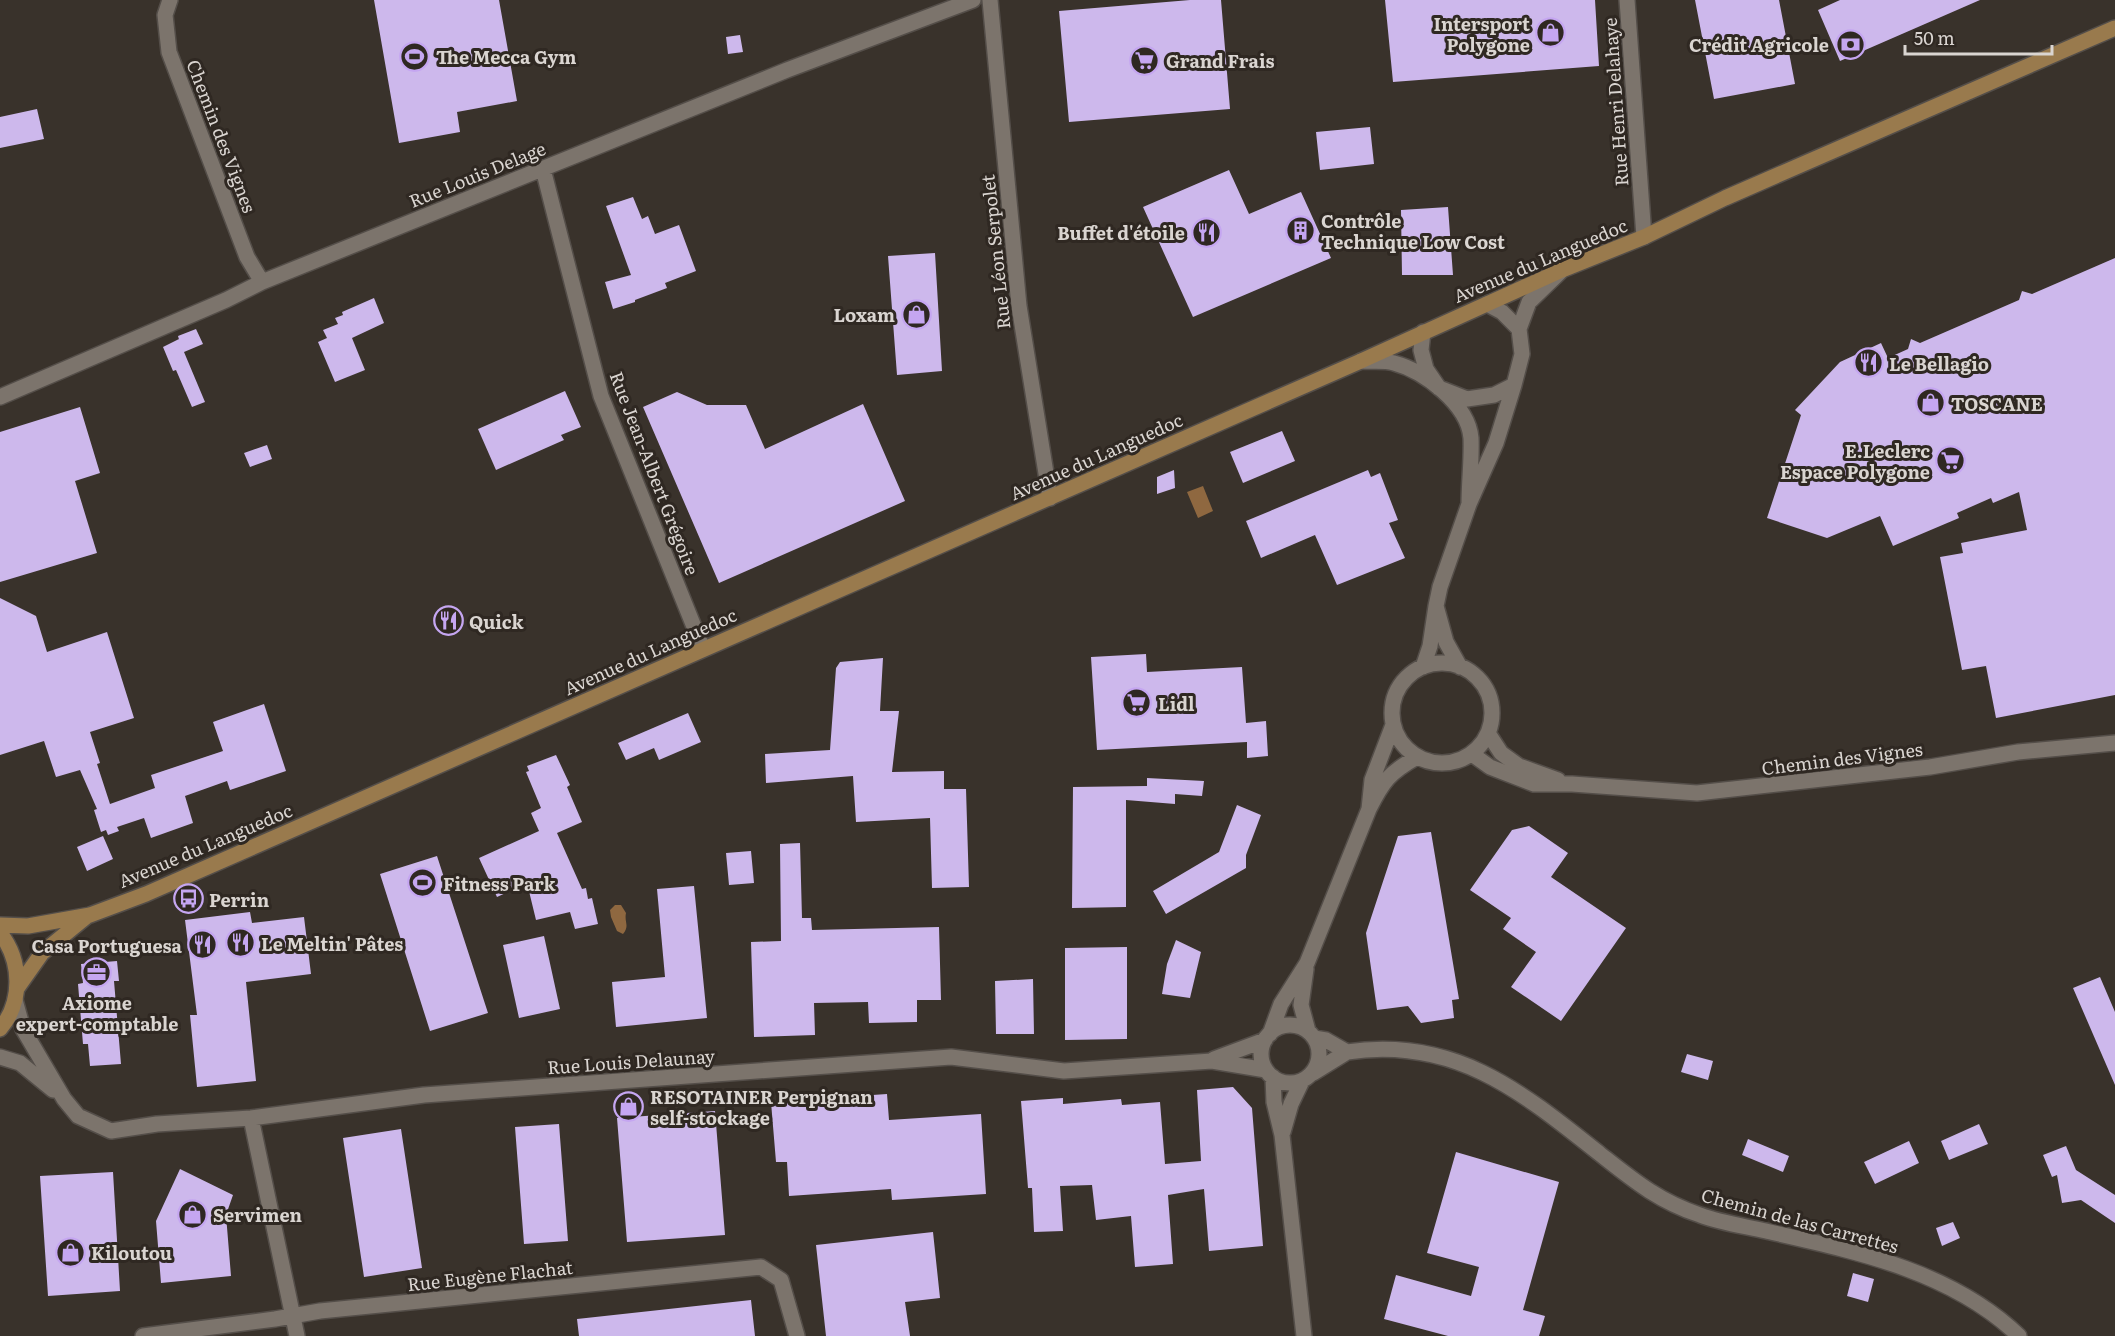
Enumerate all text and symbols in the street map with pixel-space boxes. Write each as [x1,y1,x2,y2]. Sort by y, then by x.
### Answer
place label: Intersport Polygone [1433,10,1530,58]
shop icon: Intersport Polygone [1535,17,1567,49]
street label: Rue Henri Delahaye [1596,17,1634,187]
scale bar [1905,18,2052,56]
text: 50 m [1914,24,1955,51]
bank icon: Crédit Agricole [1834,28,1866,60]
place label: Crédit Agricole [1689,31,1829,58]
sports icon: The Mecca Gym [399,40,431,72]
place label: The Mecca Gym [436,43,577,70]
supermarket icon: Grand Frais [1129,44,1161,76]
place label: Grand Frais [1166,47,1274,74]
street label: Chemin des Vignes [180,56,264,216]
street label: Rue Louis Delage [405,134,549,214]
street label: Rue Léon Serpolet [973,173,1017,331]
place label: Contrôle Technique Low Cost [1321,207,1505,255]
street label: Avenue du Languedoc [1449,211,1631,309]
building icon: Contrôle Technique Low Cost [1284,214,1316,246]
restaurant icon: Buffet d'étoile [1190,216,1222,248]
place label: Buffet d'étoile [1057,219,1185,246]
shop icon: Loxam [900,298,932,330]
place label: Loxam [833,301,895,328]
restaurant icon: Le Bellagio [1852,347,1884,379]
place label: Le Bellagio [1889,350,1989,377]
street label: Rue Jean-Albert Grégoire [604,367,706,579]
shop icon: TOSCANE [1914,387,1946,419]
place label: TOSCANE [1951,390,2043,417]
street label: Avenue du Languedoc [1005,406,1187,506]
place label: E.Leclerc Espace Polygone [1780,437,1930,485]
supermarket icon: E.Leclerc Espace Polygone [1935,444,1967,476]
street label: Avenue du Languedoc [559,601,741,701]
restaurant icon: Quick [432,605,464,637]
place label: Quick [469,608,525,635]
supermarket icon: Lidl [1121,687,1153,719]
place label: Lidl [1158,690,1195,717]
street label: Chemin des Vignes [1760,735,1924,781]
street label: Avenue du Languedoc [114,796,296,894]
sports icon: Fitness Park [406,867,438,899]
place label: Fitness Park [443,870,557,897]
bus stop icon: Perrin [172,883,204,915]
place label: Perrin [209,886,270,913]
restaurant icon: Le Meltin' Pâtes [224,927,256,959]
restaurant icon: Casa Portuguesa [187,929,219,961]
place label: Le Meltin' Pâtes [261,930,403,957]
place label: Casa Portuguesa [31,932,183,959]
office icon: Axiome expert-comptable [81,957,113,989]
place label: Axiome expert-comptable [16,989,178,1037]
street label: Rue Louis Delaunay [546,1042,716,1080]
place label: RESOTAINER Perpignan self-stockage [650,1083,873,1131]
shop icon: RESOTAINER Perpignan self-stockage [613,1090,645,1122]
street label: Chemin de las Carrettes [1699,1181,1901,1259]
shop icon: Servimen [176,1198,208,1230]
place label: Servimen [213,1201,302,1228]
shop icon: Kiloutou [54,1236,86,1268]
place label: Kiloutou [91,1239,172,1266]
street label: Rue Eugène Flachat [406,1253,575,1297]

